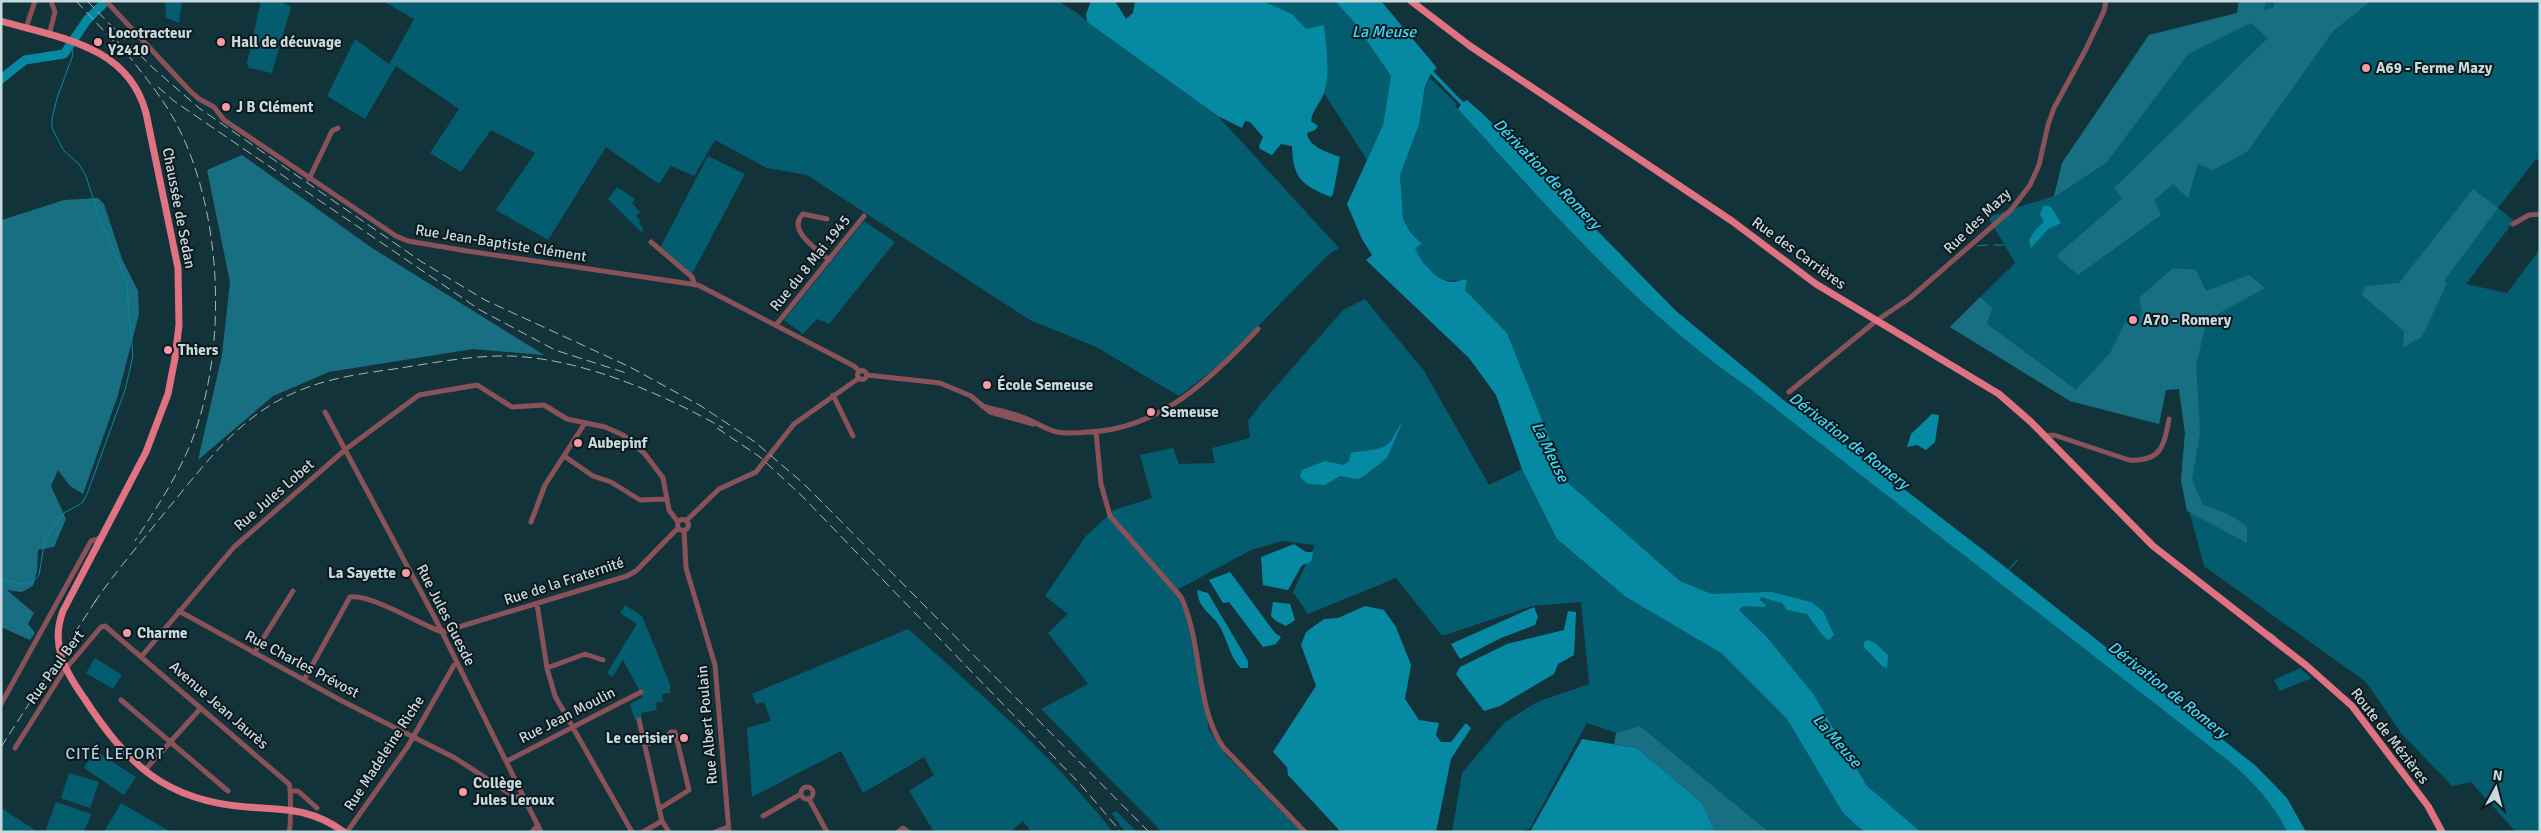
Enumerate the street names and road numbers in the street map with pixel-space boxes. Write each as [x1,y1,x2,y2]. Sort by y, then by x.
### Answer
street label: Chaussée de Sedan [158,146,200,270]
street label: Rue des Mazy [1940,185,2014,257]
street label: Rue du 8 Mai 1945 [766,211,854,315]
street label: Rue des Carrières [1749,213,1850,293]
street label: Rue Jean-Baptiste Clément [414,221,588,265]
street label: Rue Jules Lobet [230,455,318,535]
street label: Rue de la Fraternité [502,553,626,609]
street label: Rue Jules Guesde [413,561,479,669]
street label: Rue Charles Prévost [242,626,362,702]
street label: Rue Paul Bert [22,627,88,707]
street label: Avenue Jean Jaurès [166,657,272,753]
street label: Rue Albert Poulain [693,665,721,785]
street label: Rue Jean Moulin [516,683,618,747]
street label: Route de Mézières [2347,684,2433,788]
street label: Rue Madeleine Riche [340,692,428,814]

